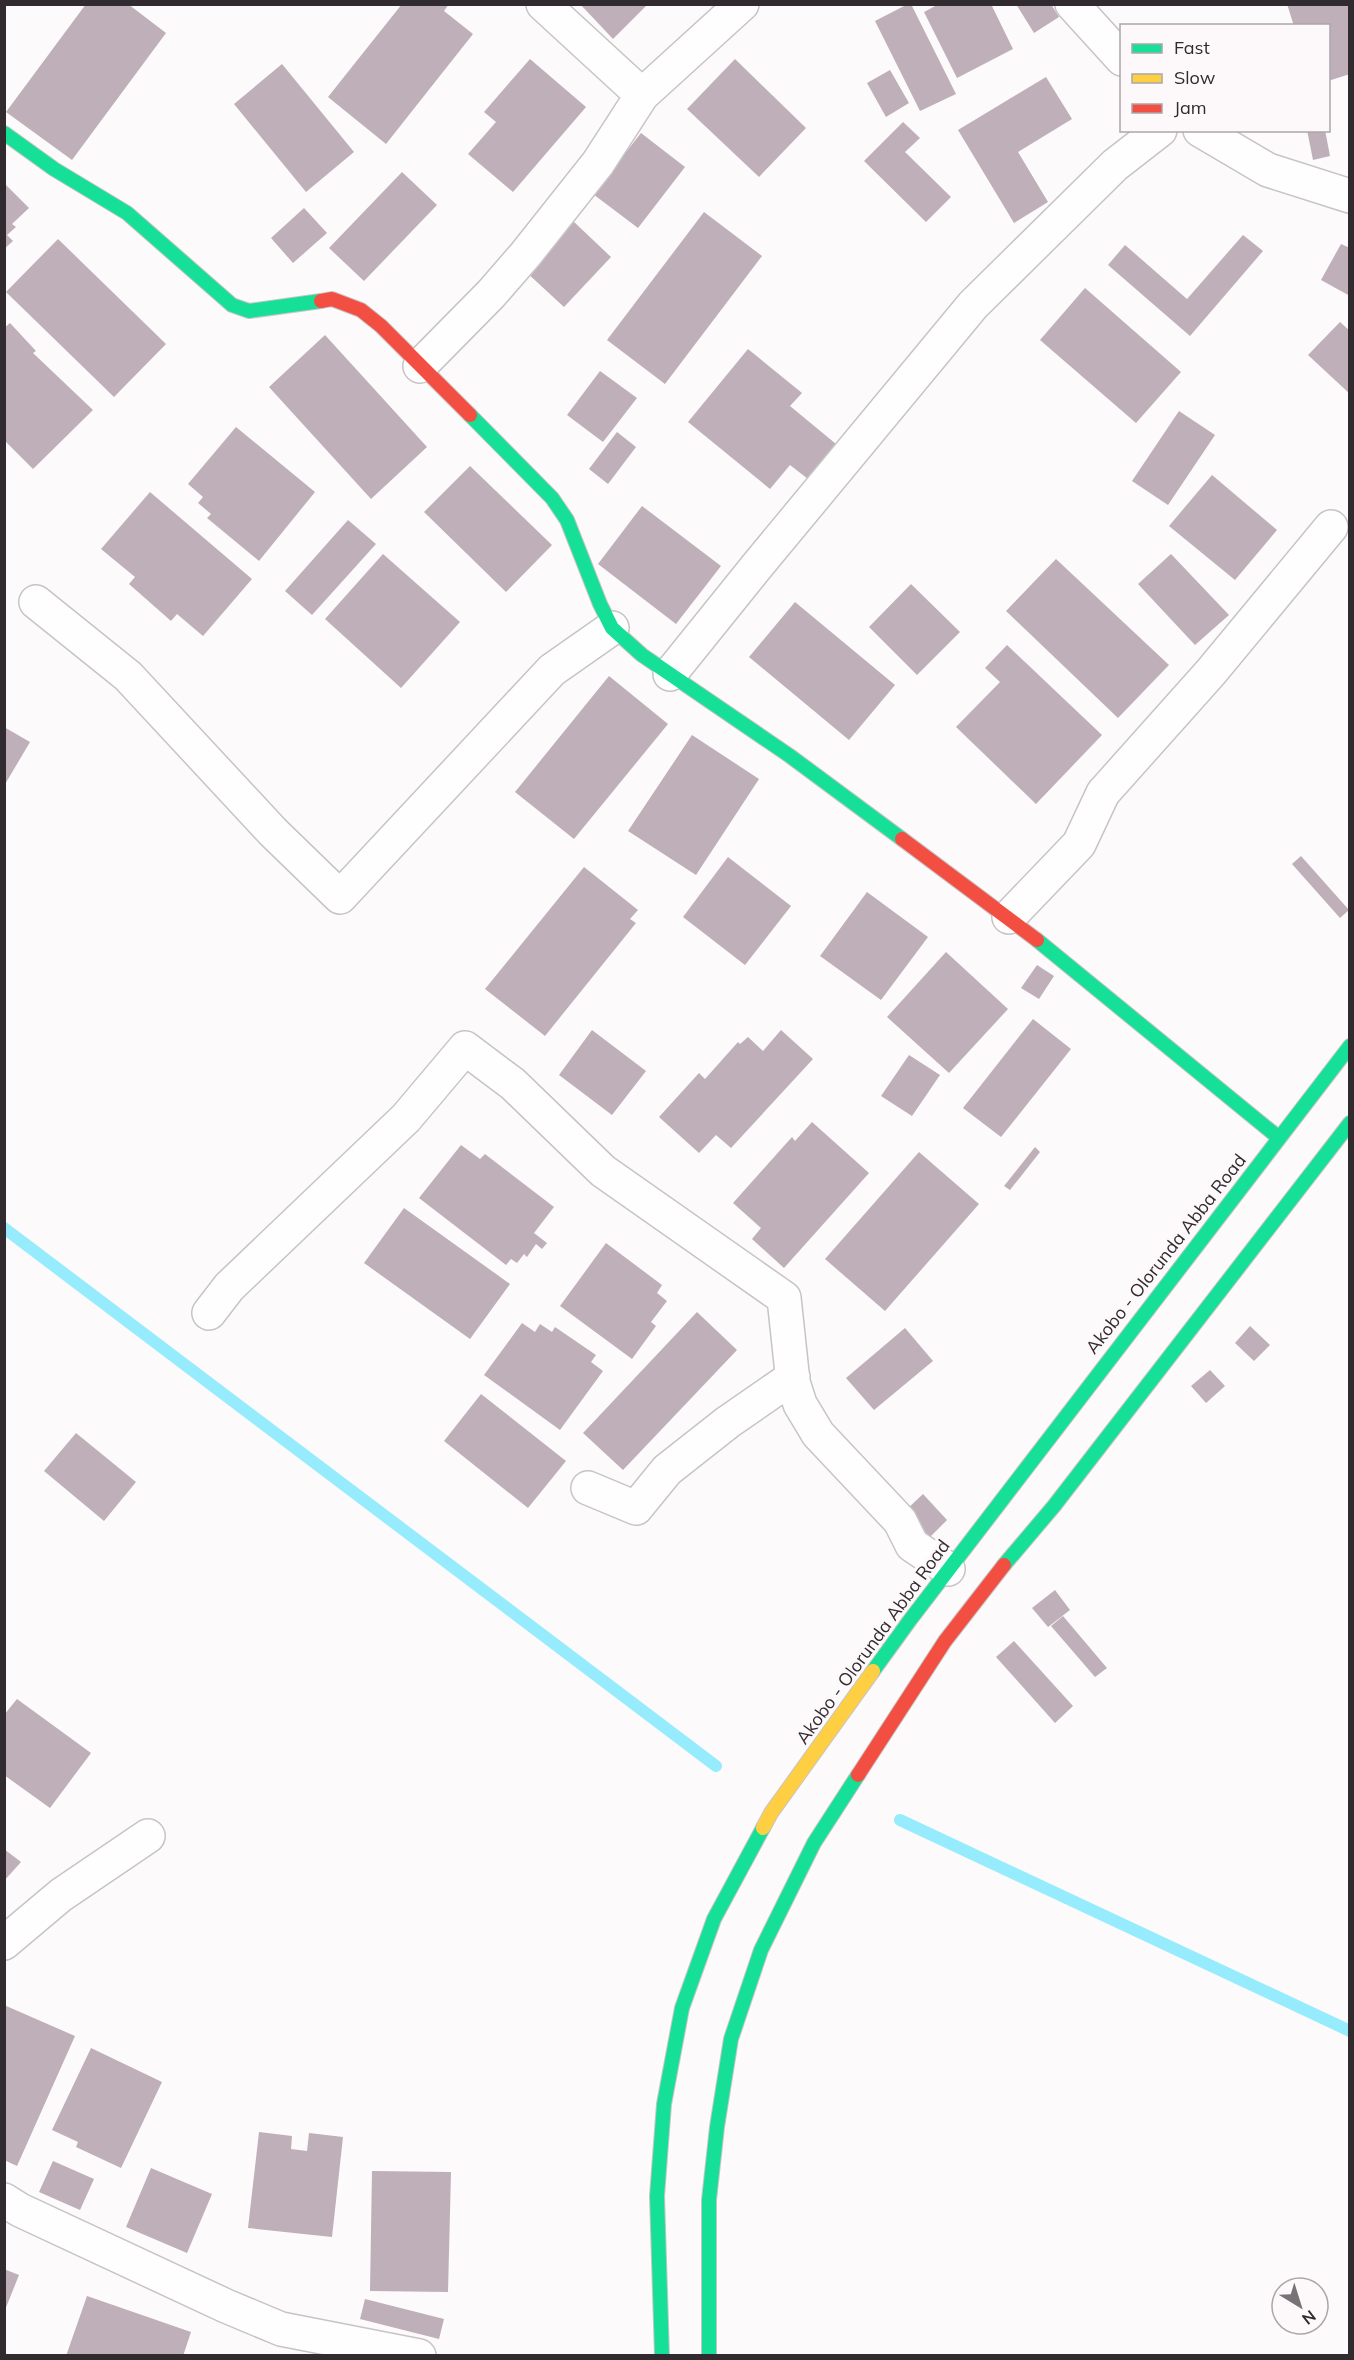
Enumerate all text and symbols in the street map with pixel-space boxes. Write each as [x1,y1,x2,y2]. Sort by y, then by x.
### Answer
legend [1120,24,1330,132]
text: Fast [1174,36,1210,59]
text: Slow [1174,66,1216,89]
text: Jam [1174,96,1207,119]
street label: Akobo - Olorunda Abba Road [1080,1149,1251,1358]
street label: Akobo - Olorunda Abba Road [791,1535,955,1749]
north arrow [1270,2276,1330,2336]
text: N [1298,2306,1320,2329]

